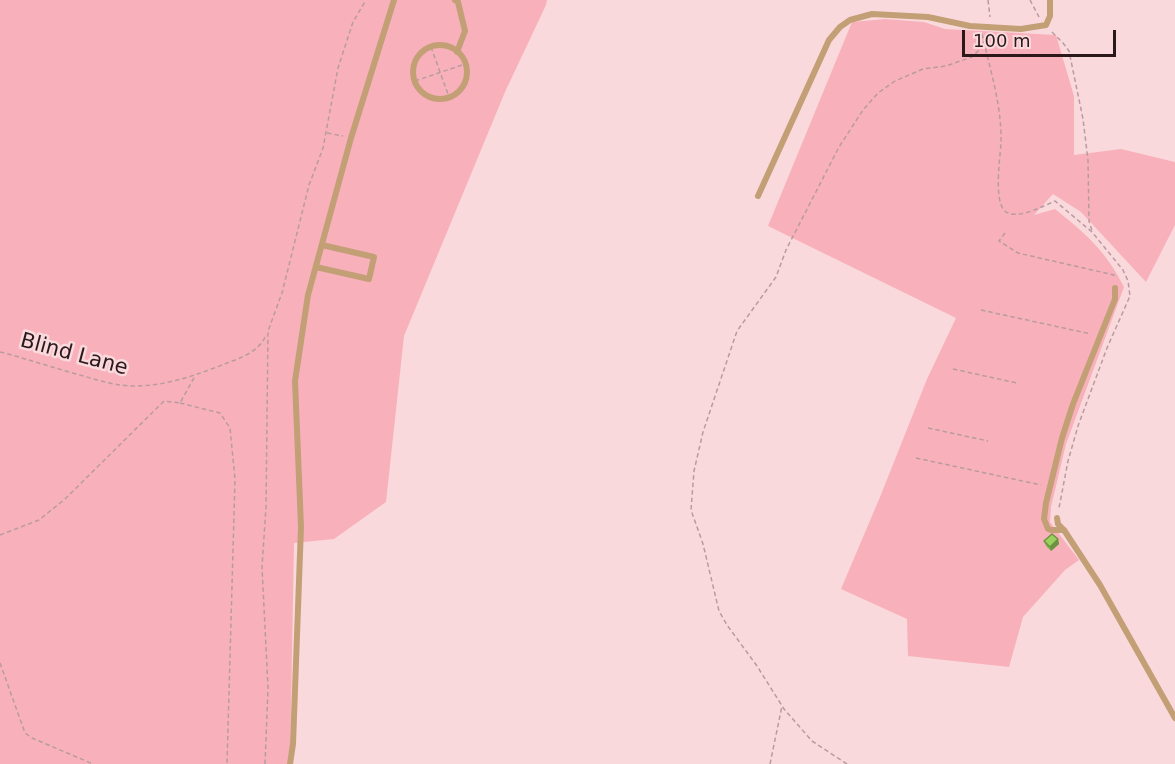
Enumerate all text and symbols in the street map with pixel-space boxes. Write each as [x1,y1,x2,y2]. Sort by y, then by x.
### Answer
scale bar [965,18,1120,56]
text: 100 m [973,30,1031,51]
street label: Blind Lane [18,329,130,381]

